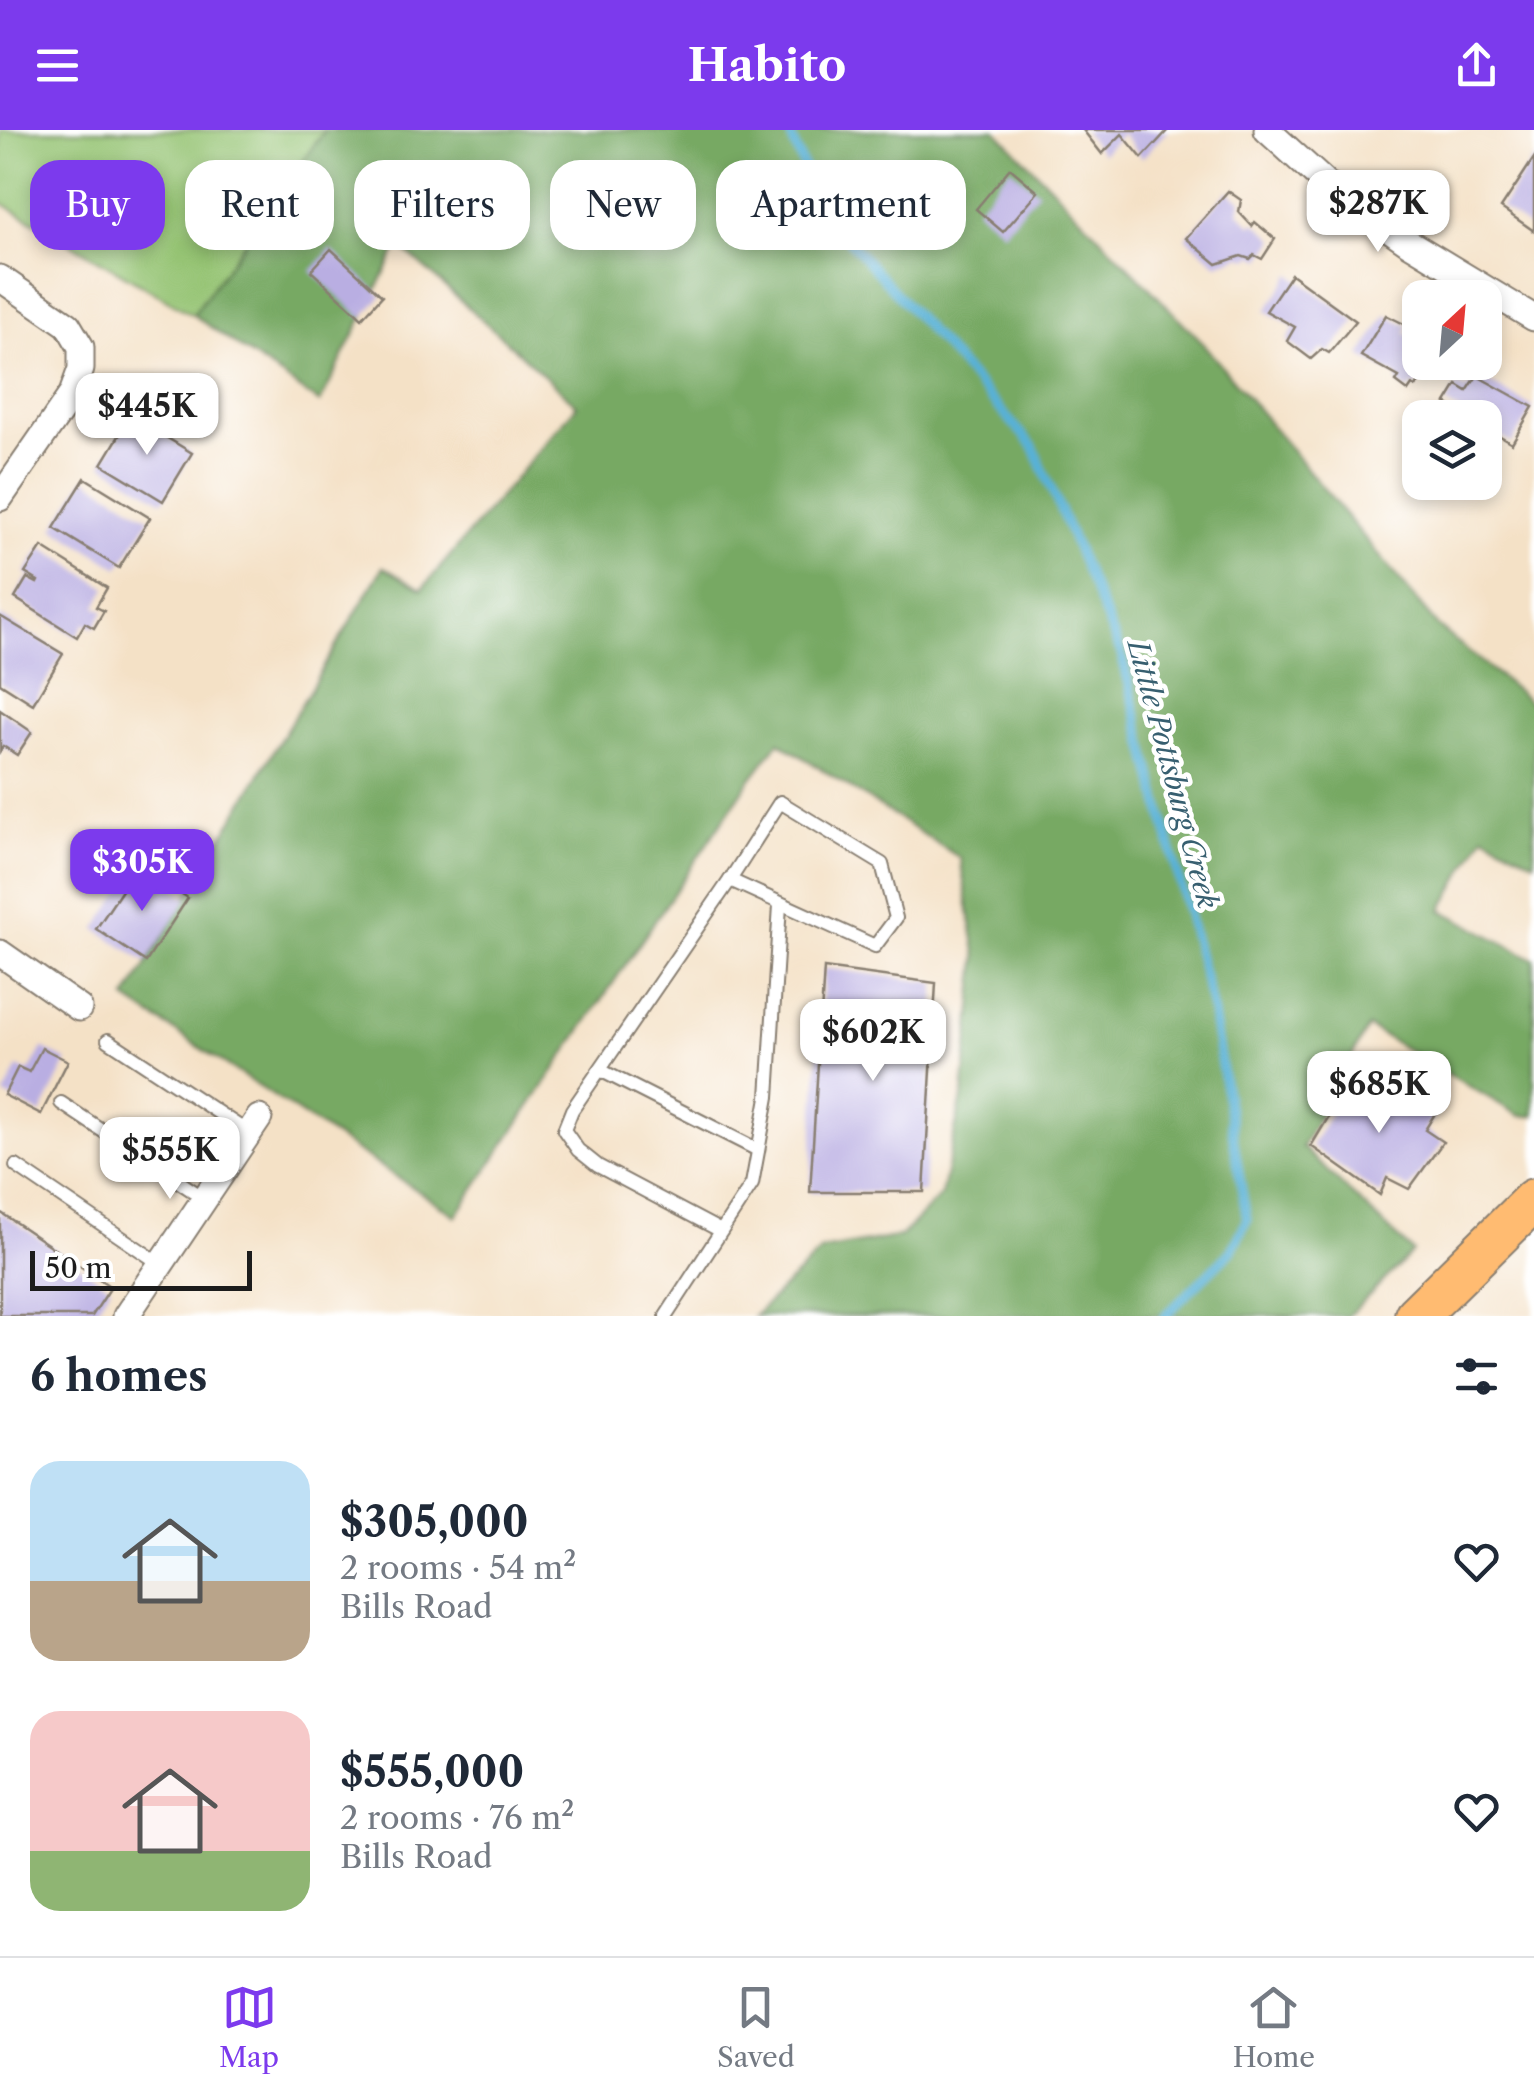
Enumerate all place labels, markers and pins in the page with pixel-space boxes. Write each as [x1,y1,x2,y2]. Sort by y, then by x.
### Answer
pin: $287K [1308,170,1448,255]
pin: $445K [77,373,217,458]
pin: $305K [72,829,212,914]
pin: $602K [803,999,943,1084]
pin: $685K [1309,1051,1449,1136]
pin: $555K [100,1117,240,1202]

